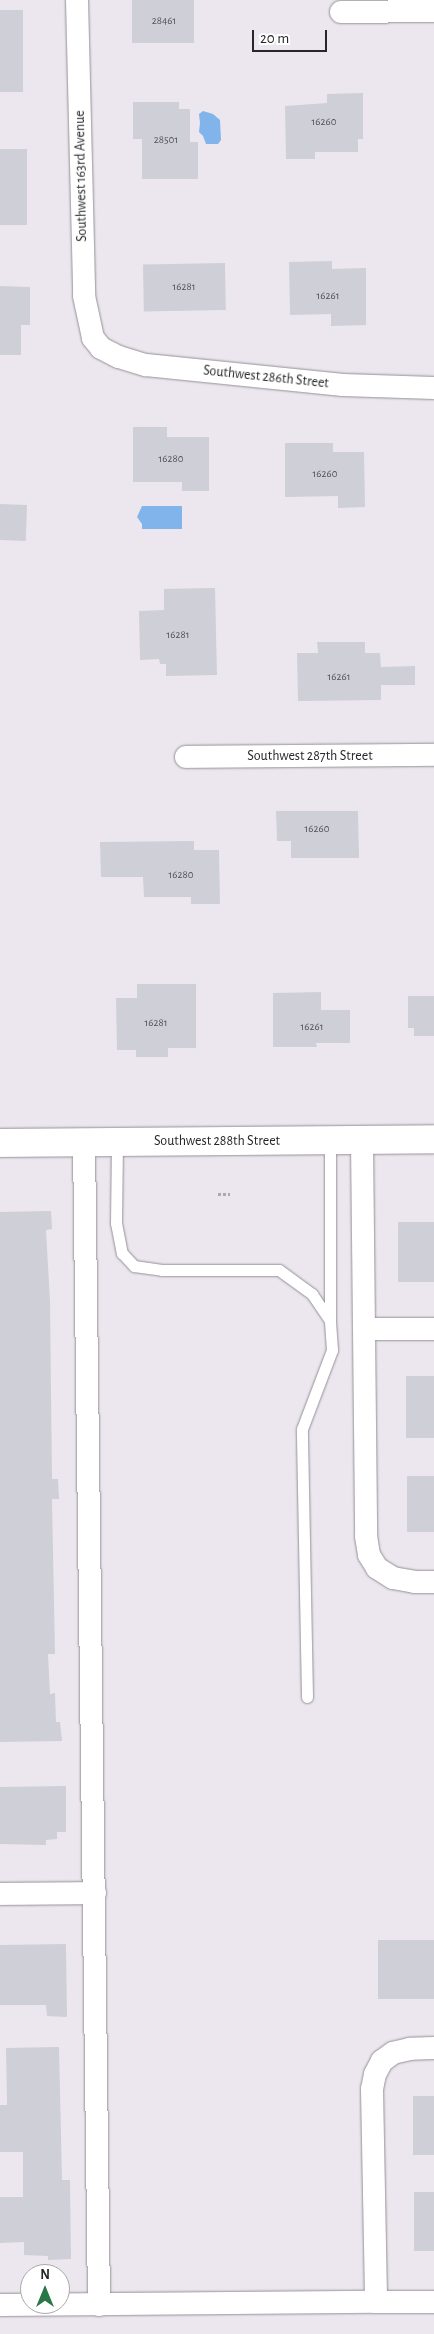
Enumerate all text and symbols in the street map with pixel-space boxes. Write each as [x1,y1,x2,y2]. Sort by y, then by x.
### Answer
house number: 28461 [152,14,176,28]
scale bar [254,20,329,52]
text: 20 m [260,31,289,46]
street label: Southwest 163rd Avenue [71,110,91,242]
house number: 16260 [312,115,336,129]
house number: 28501 [154,133,178,147]
house number: 16281 [173,280,195,294]
house number: 16261 [317,289,339,303]
street label: Southwest 286th Street [202,362,330,392]
house number: 16280 [159,452,183,466]
house number: 16260 [313,467,337,481]
house number: 16281 [167,628,189,642]
house number: 16261 [328,670,350,684]
street label: Southwest 287th Street [247,748,373,764]
house number: 16260 [305,822,329,836]
house number: 16280 [169,868,193,882]
house number: 16281 [145,1016,167,1030]
house number: 16261 [301,1020,323,1034]
street label: Southwest 288th Street [154,1133,280,1149]
north arrow [20,2264,70,2314]
text: N [40,2268,50,2282]

